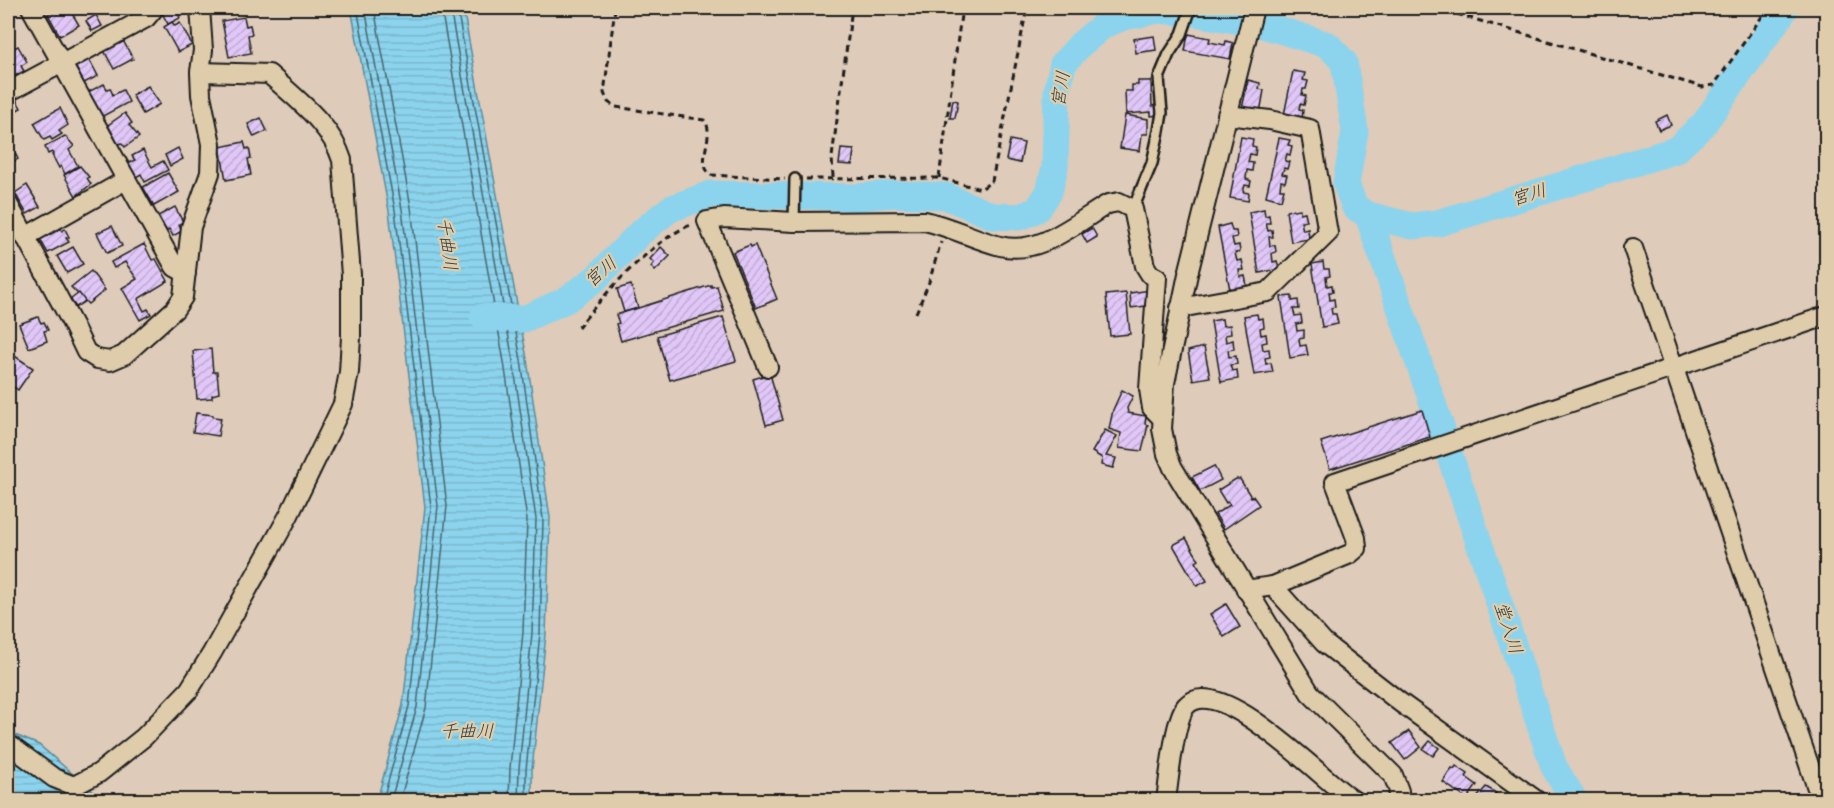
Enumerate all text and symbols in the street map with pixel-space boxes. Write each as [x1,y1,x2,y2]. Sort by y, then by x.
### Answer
water label: 宮川 [1047,69,1075,109]
water label: 宮川 [1508,179,1550,211]
water label: 千曲川 [432,216,462,272]
water label: 宮川 [580,252,622,292]
water label: 堂入川 [1489,599,1527,657]
water label: 千曲川 [440,720,494,743]

